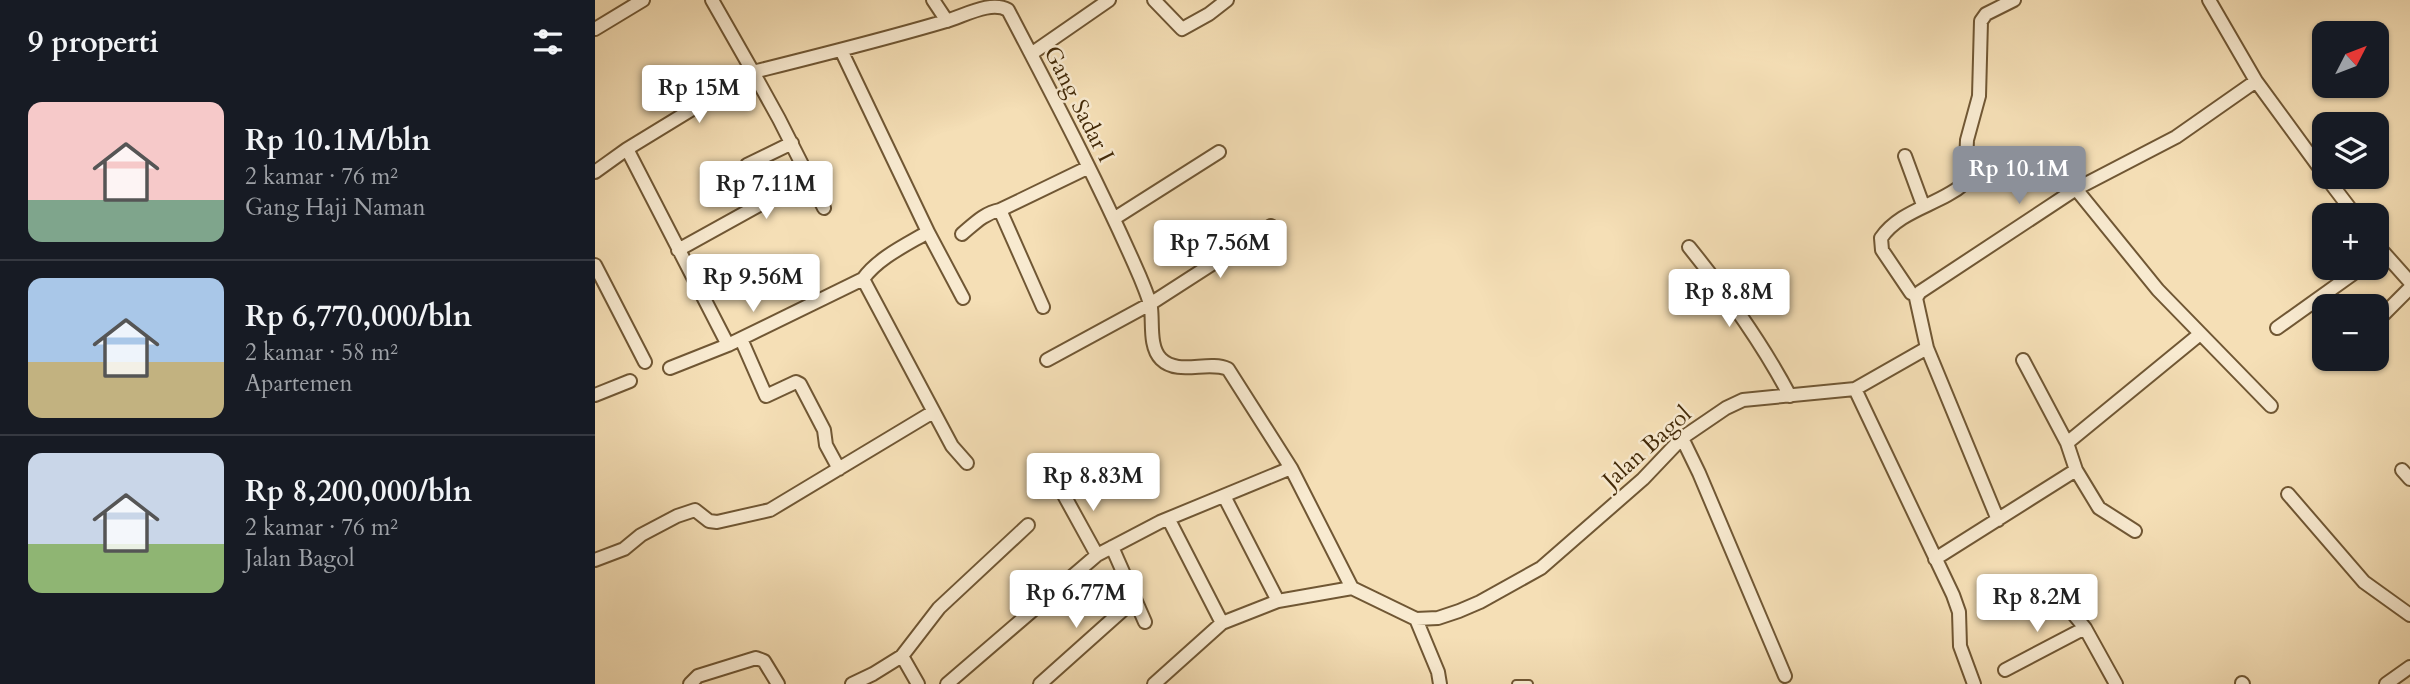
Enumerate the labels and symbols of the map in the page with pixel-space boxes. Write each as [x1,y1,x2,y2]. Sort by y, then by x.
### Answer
north arrow [2312,21,2389,98]
street label: Gang Sadar I [1037,41,1121,167]
pin: Rp 15M [642,66,756,125]
pin: Rp 10.1M [1947,146,2091,206]
pin: Rp 7.11M [694,162,838,221]
pin: Rp 7.56M [1148,220,1292,280]
pin: Rp 9.56M [681,254,825,314]
pin: Rp 8.8M [1664,270,1794,329]
street label: Jalan Bagol [1594,399,1698,497]
pin: Rp 8.83M [1021,454,1165,513]
pin: Rp 6.77M [1004,570,1148,630]
pin: Rp 8.2M [1972,574,2102,634]

